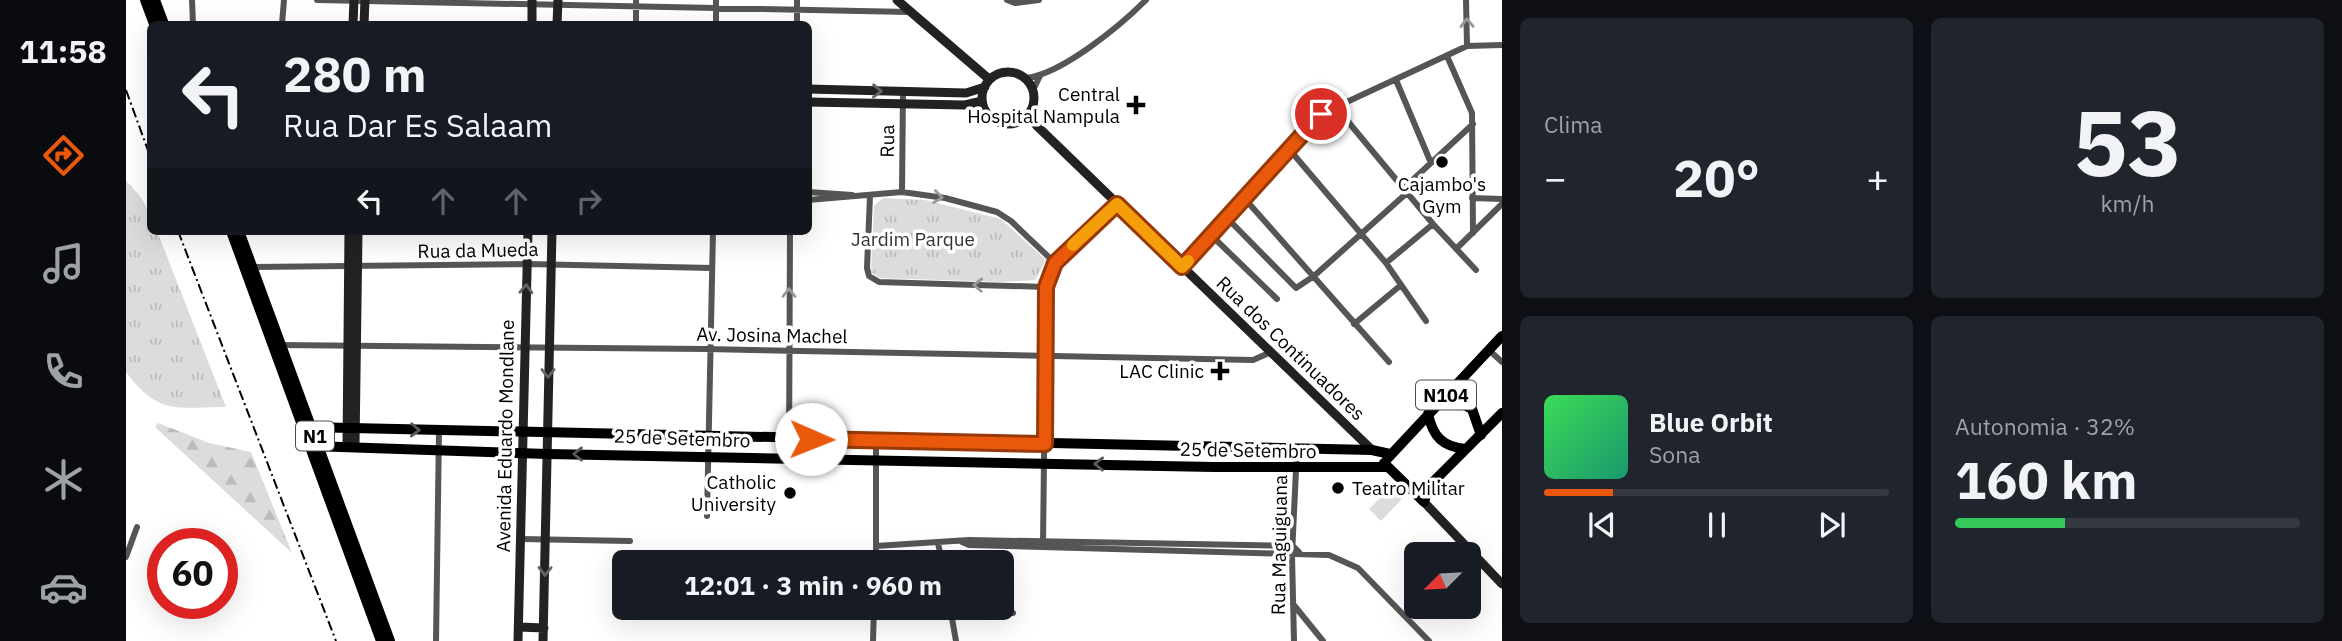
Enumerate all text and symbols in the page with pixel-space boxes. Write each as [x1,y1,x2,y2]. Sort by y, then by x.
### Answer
one-way arrow [1459,17,1474,28]
text: 11:58 [19,30,107,72]
text: 280 m [283,42,427,105]
icon: left [168,49,259,140]
place label: Central Hospital Nampula [967,82,1120,128]
one-way arrow [872,83,882,99]
text: 53 [2073,83,2182,201]
pin [1291,84,1351,144]
marker: Central Hospital Nampula [1126,95,1146,115]
icon: arrive [1302,95,1340,133]
text: Rua Dar Es Salaam [283,104,552,146]
text: Clima [1544,109,1603,139]
street label: Rua [875,124,899,158]
icon: directions [39,131,88,180]
text: 20° [1673,144,1760,211]
text: − [1544,153,1567,202]
text: + [1866,153,1889,202]
marker: Cajambo's Gym [1434,154,1450,170]
place label: Cajambo's Gym [1398,172,1486,218]
icon: left [351,182,389,220]
icon: ahead [424,182,462,220]
icon: ahead [497,182,535,220]
icon: right [570,182,608,220]
text: km/h [2100,188,2155,218]
one-way arrow [932,190,944,205]
park label: Jardim Parque [851,227,975,251]
street label: Rua da Mueda [417,237,539,263]
icon: music [39,239,88,288]
street label: Rua dos Continuadores [1212,271,1370,425]
one-way arrow [972,278,983,293]
one-way arrow [519,284,534,295]
one-way arrow [781,287,797,297]
street label: Avenida Eduardo Mondlane [491,319,519,553]
street label: Av. Josina Machel [696,322,848,348]
icon: phone [39,347,88,396]
place label: LAC Clinic [1119,359,1204,383]
marker: LAC Clinic [1210,361,1230,381]
one-way arrow [540,368,556,378]
road number: N104 [1416,380,1476,410]
position arrow [774,402,848,476]
text: Blue Orbit [1649,405,1773,439]
text: Autonomia · 32% [1955,411,2135,441]
road number: N1 [296,422,334,450]
one-way arrow [409,422,420,437]
street label: 25 de Setembro [613,424,751,452]
street label: 25 de Setembro [1179,437,1317,463]
text: Sona [1649,439,1701,469]
one-way arrow [572,446,583,462]
text: 160 km [1955,446,2137,513]
icon: climate [39,455,88,504]
one-way arrow [1093,456,1104,472]
place label: Catholic University [691,470,777,516]
street label: Rua Maguiguana [1266,475,1292,615]
place label: Teatro Militar [1352,476,1465,500]
marker: Teatro Militar [1330,480,1346,496]
marker: Catholic University [782,485,798,501]
icon: previous [1583,506,1621,544]
icon: pause [1698,506,1736,544]
icon: next [1813,506,1851,544]
speed limit sign: 60 [147,528,238,619]
north arrow [1404,542,1480,620]
map controls [1404,542,1481,619]
icon: car [39,563,88,612]
one-way arrow [538,566,553,577]
text: 12:01 · 3 min · 960 m [684,568,942,602]

